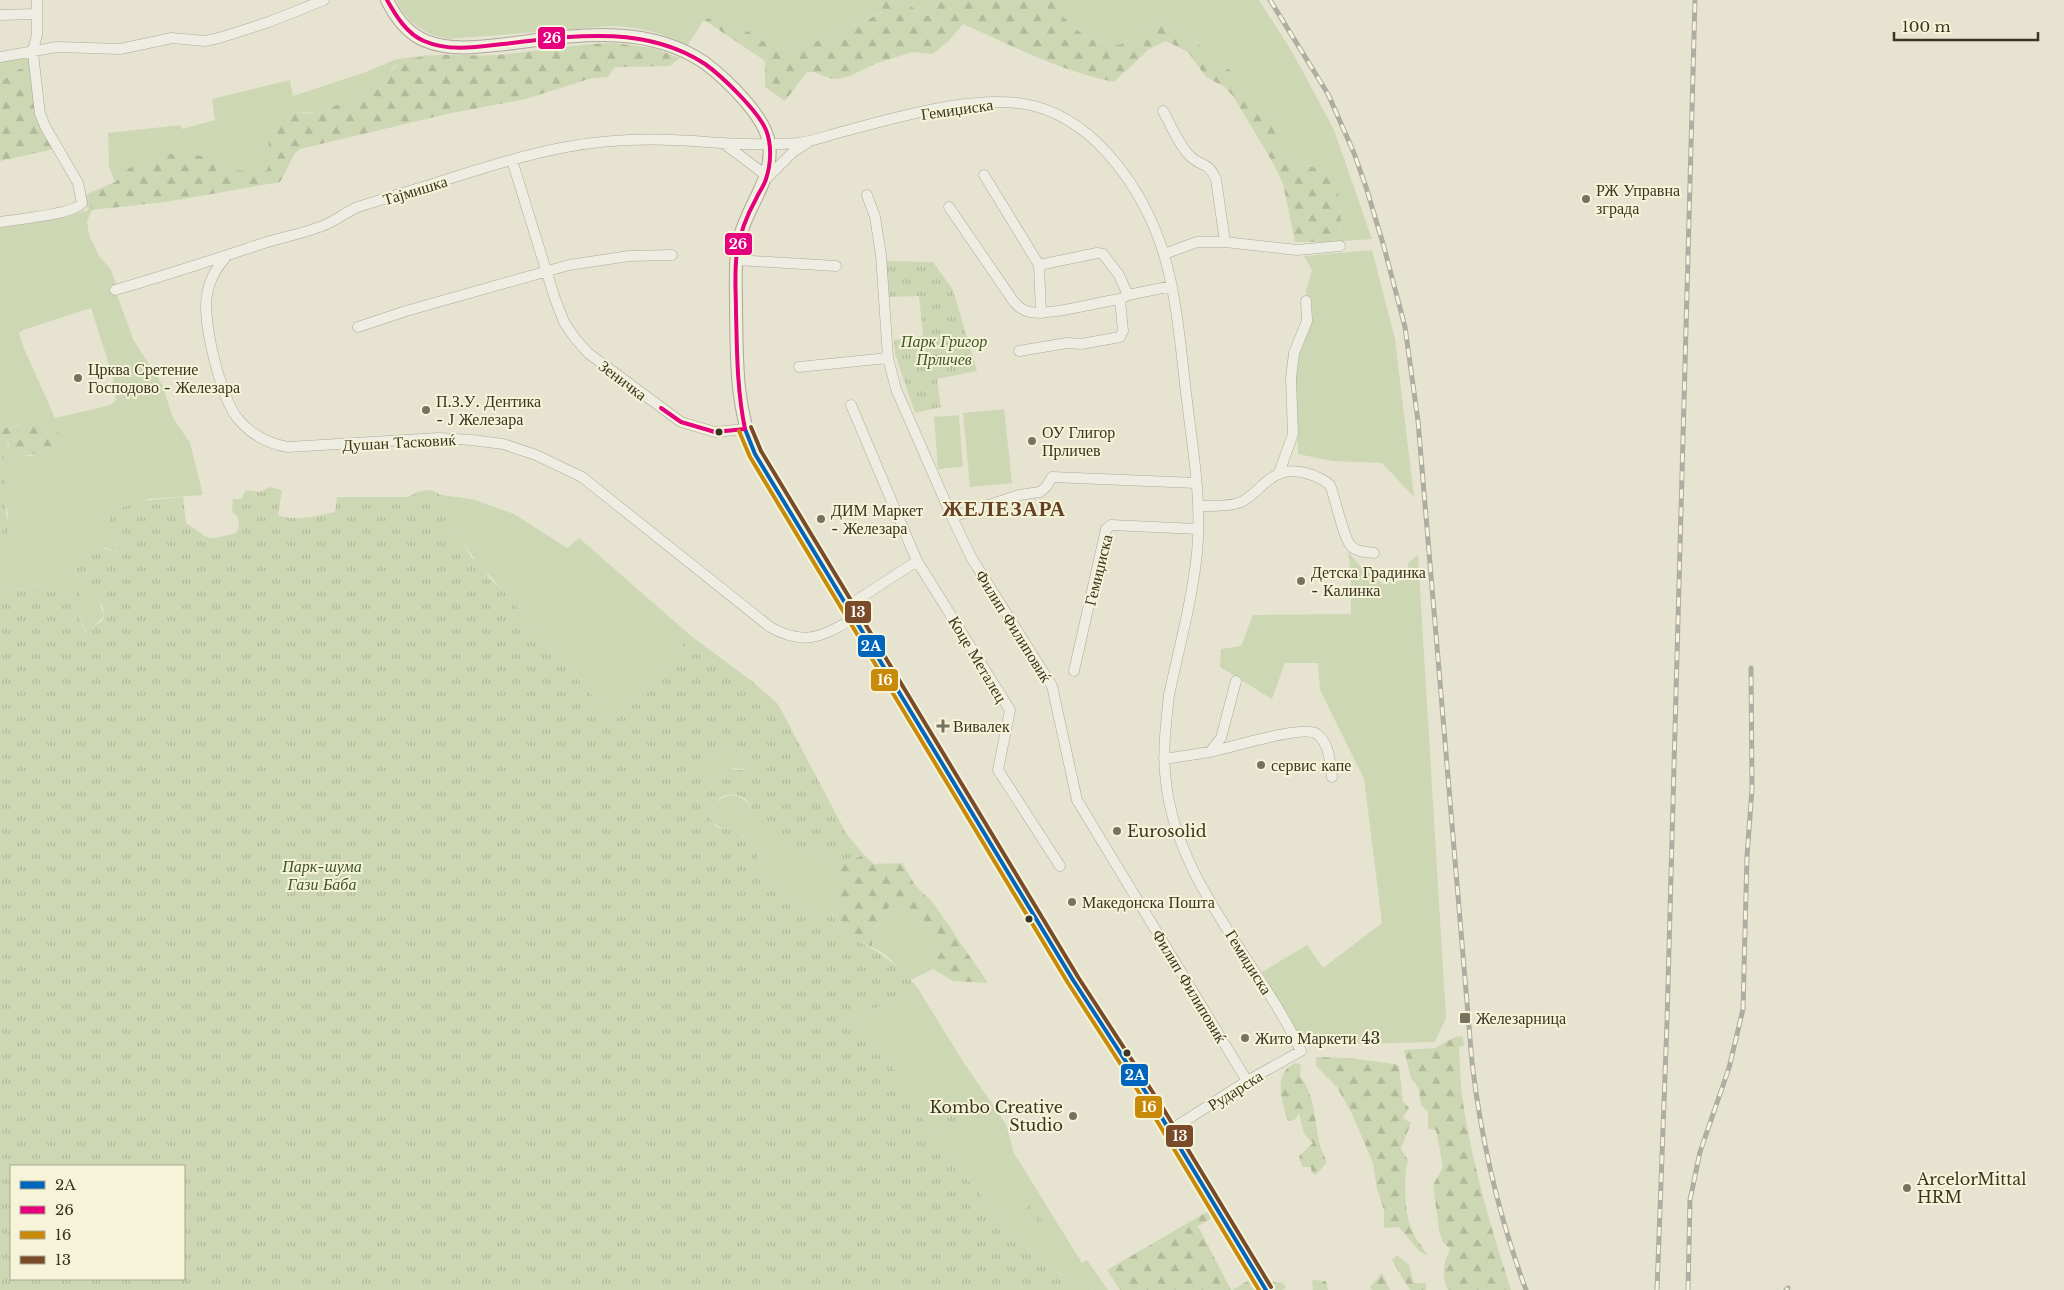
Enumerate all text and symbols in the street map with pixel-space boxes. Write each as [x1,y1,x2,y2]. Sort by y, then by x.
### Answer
scale bar [1894,10,2038,42]
text: 100 m [1902,17,1951,36]
line badge: 26 [537,26,566,50]
text: 26 [543,29,561,47]
street label: Гемиџиска [920,94,994,124]
street label: Тајмишка [380,171,450,209]
place label: РЖ Управна зграда [1596,180,1680,218]
marker: РЖ Управна зграда [1580,193,1592,205]
line badge: 26 [724,232,753,256]
text: 26 [729,235,747,253]
park label: Парк Григор Прличев [900,331,987,369]
street label: Зеничка [595,355,651,405]
place label: Црква Сретение Господово - Железара [88,359,240,397]
marker: Црква Сретение Господово - Железара [72,372,84,384]
place label: П.З.У. Дентика - Ј Железара [436,391,541,429]
marker: П.З.У. Дентика - Ј Железара [420,404,432,416]
place label: ОУ Глигор Прличев [1042,422,1115,460]
unlabelled marker [714,427,724,437]
street label: Душан Тасковиќ [342,429,457,455]
marker: ОУ Глигор Прличев [1026,435,1038,447]
district label: ЖЕЛЕЗАРА [942,496,1066,522]
place label: ДИМ Маркет - Железара [831,500,923,538]
marker: ДИМ Маркет - Железара [815,513,827,525]
street label: Гемиџиска [1080,532,1116,608]
place label: Детска Градинка - Калинка [1311,562,1426,600]
street label: Филип Филиповиќ [971,566,1057,686]
marker: Детска Градинка - Калинка [1295,575,1307,587]
line badge: 13 [844,600,872,624]
text: 13 [850,603,866,621]
street label: Коце Металец [944,612,1012,706]
line badge: 2A [857,634,886,658]
text: 2A [861,637,882,655]
line badge: 16 [870,668,899,692]
text: 16 [877,671,893,689]
place label: Вивалек [953,716,1010,736]
marker: Вивалек [937,720,949,732]
place label: сервис капе [1271,755,1351,775]
marker: сервис капе [1255,759,1267,771]
place label: Eurosolid [1127,821,1207,841]
marker: Eurosolid [1111,825,1123,837]
park label: Парк-шума Гази Баба [281,856,362,894]
place label: Македонска Пошта [1082,892,1215,912]
marker: Македонска Пошта [1066,896,1078,908]
unlabelled marker [1024,914,1034,924]
street label: Филип Филиповиќ [1148,926,1232,1047]
street label: Гемиџиска [1221,926,1277,998]
place label: Железарница [1476,1008,1566,1028]
marker: Железарница [1458,1011,1472,1025]
place label: Жито Маркети 43 [1255,1028,1380,1048]
marker: Жито Маркети 43 [1239,1032,1251,1044]
unlabelled marker [1122,1048,1132,1058]
line badge: 2A [1120,1063,1149,1087]
street label: Рударска [1204,1065,1266,1115]
text: 2A [1125,1066,1146,1084]
line badge: 16 [1134,1095,1163,1119]
place label: Kombo Creative Studio [930,1097,1063,1135]
text: 16 [1141,1098,1157,1116]
marker: Kombo Creative Studio [1067,1110,1079,1122]
line badge: 13 [1165,1124,1194,1148]
text: 13 [1172,1127,1188,1145]
legend [10,1165,185,1280]
place label: ArcelorMittal HRM [1916,1169,2026,1207]
text: 2A [55,1175,76,1194]
marker: ArcelorMittal HRM [1901,1182,1913,1194]
text: 26 [55,1200,74,1219]
text: 16 [55,1225,71,1244]
text: 13 [55,1250,71,1269]

